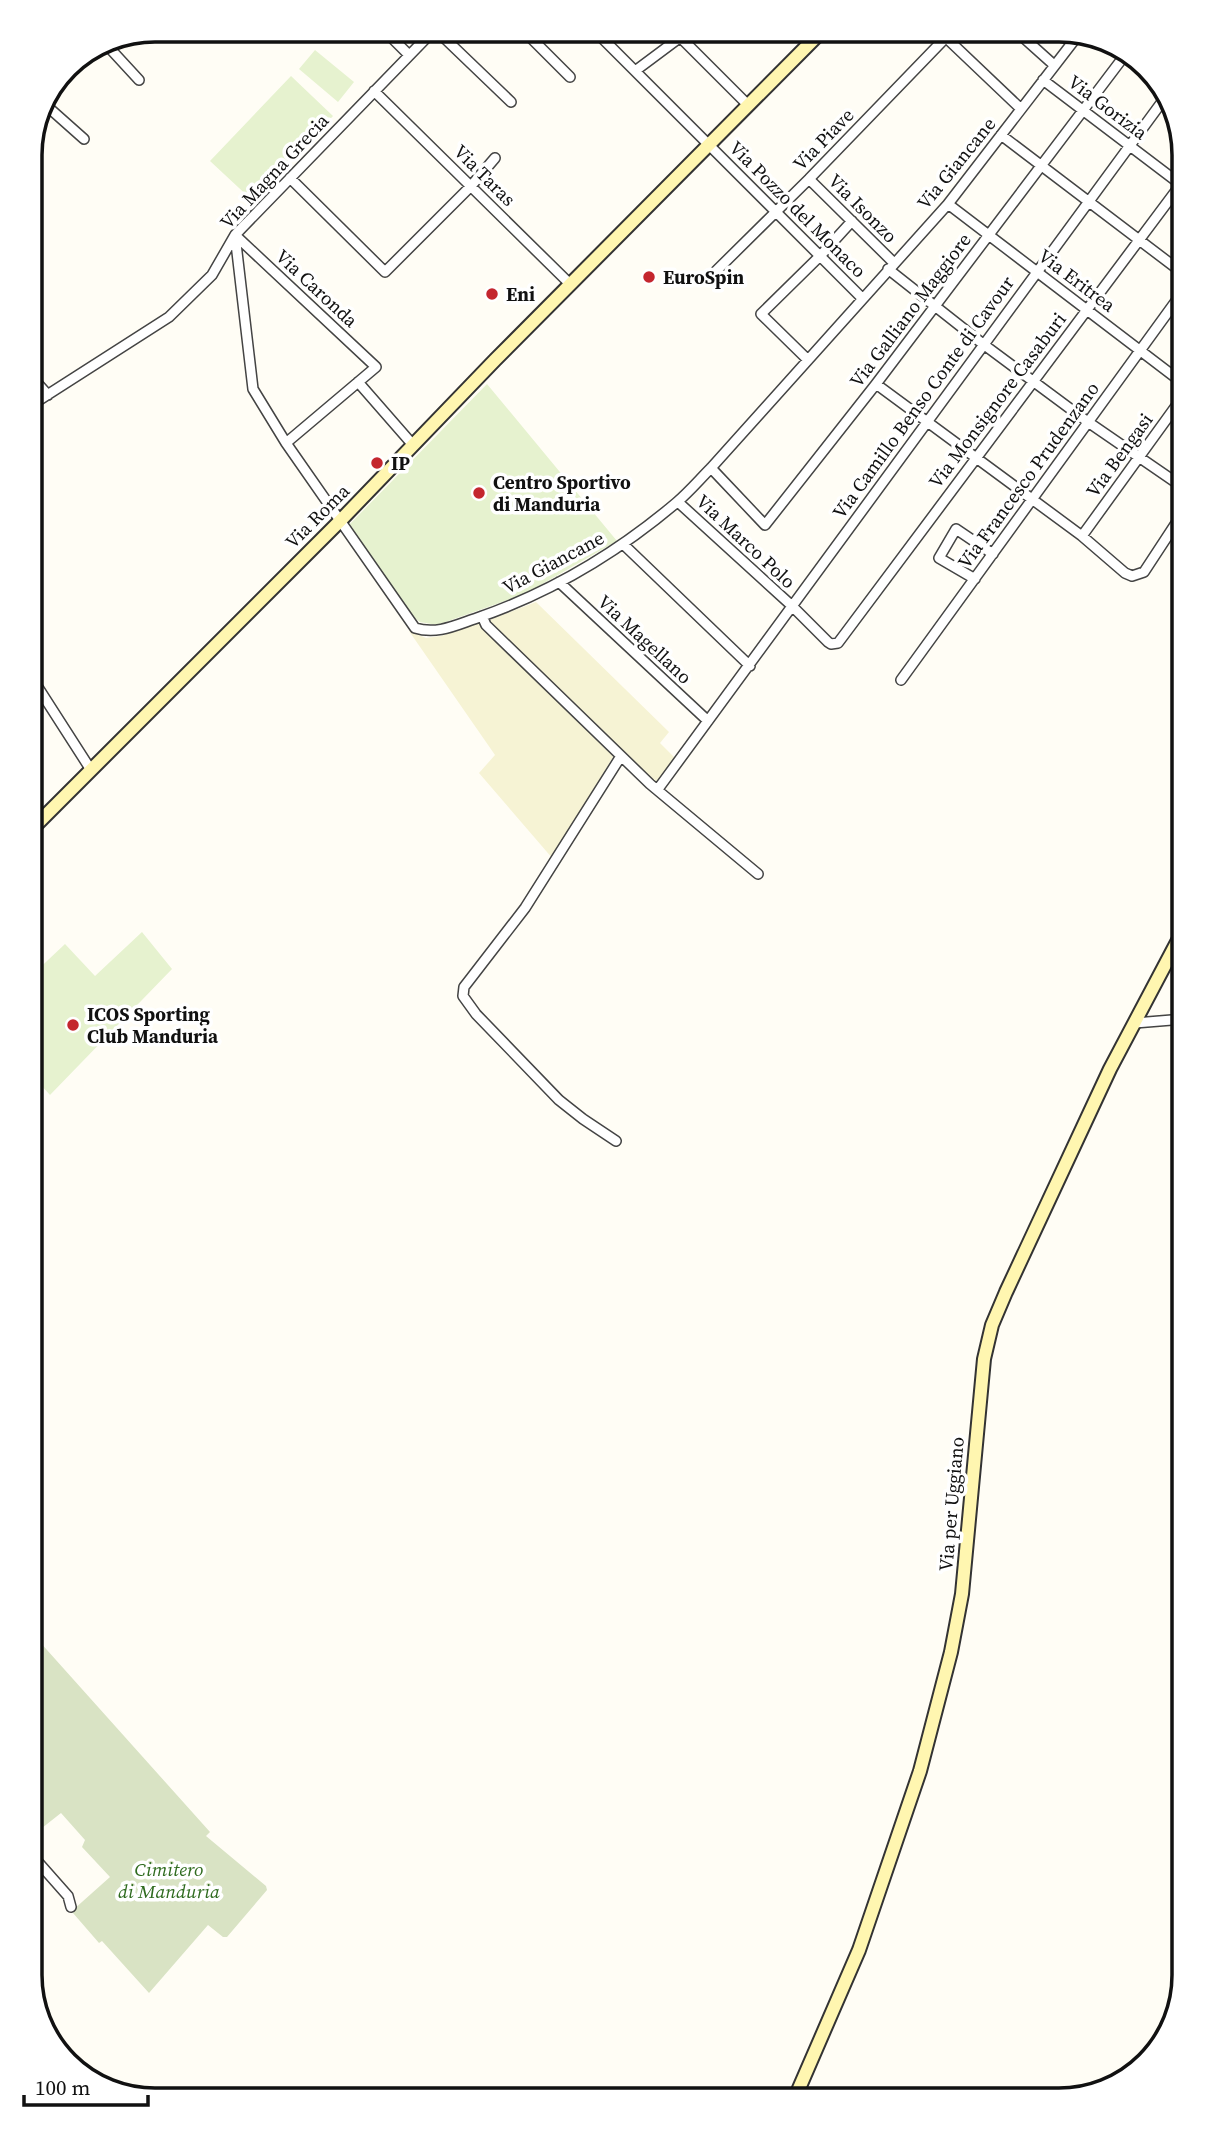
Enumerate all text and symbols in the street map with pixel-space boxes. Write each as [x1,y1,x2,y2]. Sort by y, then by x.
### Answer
street label: Via Gorizia [1063,69,1153,146]
street label: Via Piave [787,102,859,176]
street label: Via Magna Grecia [214,107,334,234]
street label: Via Giancane [911,111,1001,215]
street label: Via Pozzo del Monaco [724,135,872,283]
street label: Via Taras [448,138,522,212]
street label: Via Isonzo [823,168,903,248]
street label: Via Galliano Maggiore [843,228,977,392]
street label: Via Eritrea [1033,242,1121,318]
street label: Via Caronda [270,243,364,333]
place label: EuroSpin [663,264,744,290]
marker: EuroSpin [641,269,657,285]
street label: Via Camillo Benso Conte di Cavour [826,271,1020,523]
place label: Eni [506,281,535,307]
marker: Eni [484,286,500,302]
street label: Via Monsignore Casaburi [922,307,1072,493]
street label: Via Francesco Prudenzano [951,376,1105,574]
street label: Via Bengasi [1080,407,1159,502]
place label: IP [391,450,410,476]
marker: IP [369,455,385,471]
place label: Centro Sportivo di Manduria [493,469,631,517]
street label: Via Roma [279,478,355,554]
marker: Centro Sportivo di Manduria [471,485,487,501]
street label: Via Marco Polo [691,488,801,594]
street label: Via Giancane [498,524,608,600]
street label: Via Magellano [592,589,698,689]
place label: ICOS Sporting Club Manduria [87,1001,219,1049]
marker: ICOS Sporting Club Manduria [65,1017,81,1033]
street label: Via per Uggiano [932,1436,970,1572]
park label: Cimitero di Manduria [118,1856,220,1904]
scale bar [24,2064,149,2108]
text: 100 m [35,2073,90,2102]

